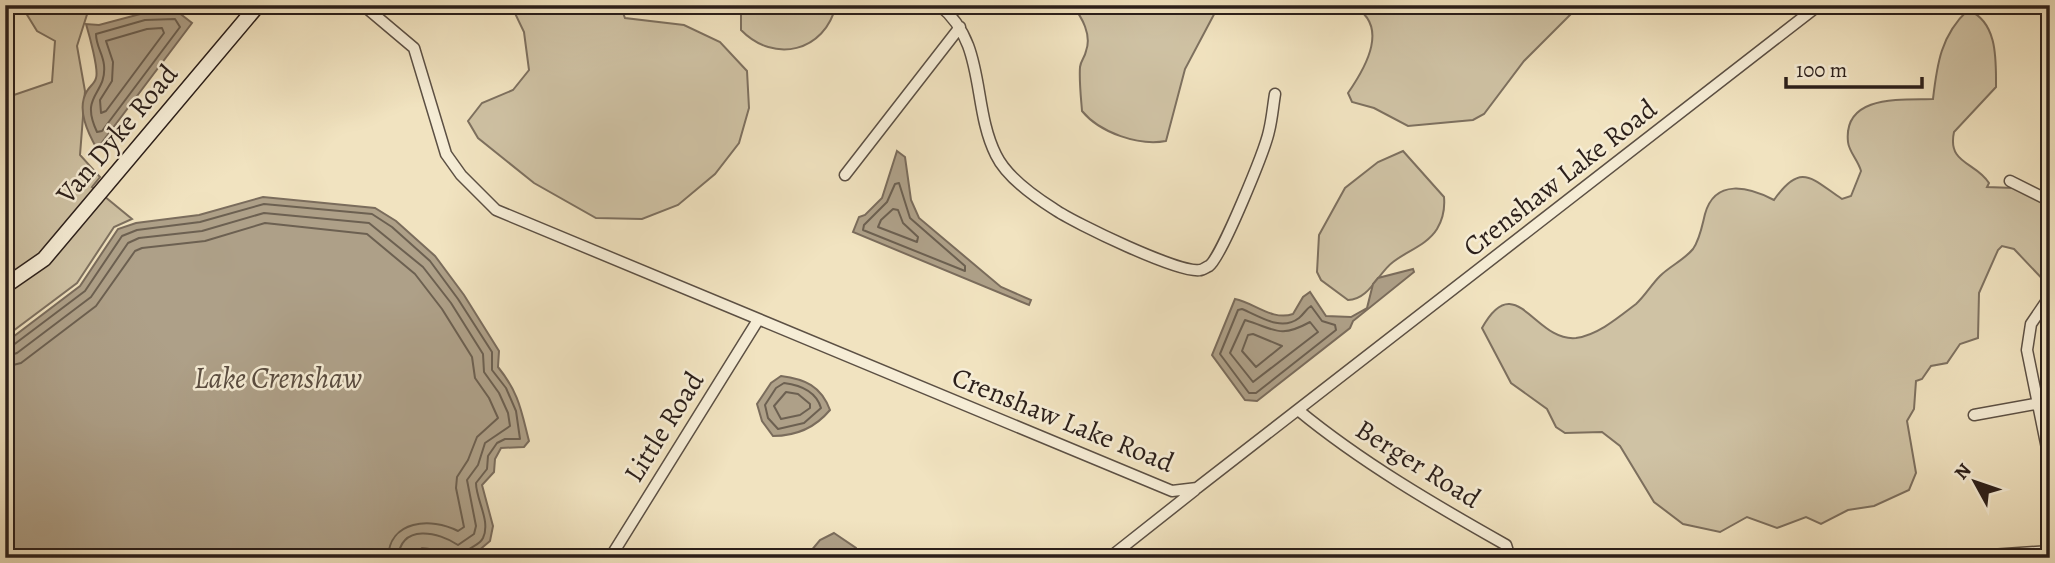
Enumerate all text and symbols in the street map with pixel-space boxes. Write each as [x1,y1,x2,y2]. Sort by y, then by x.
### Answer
scale bar [1786,46,1922,90]
street label: Van Dyke Road [47,56,187,212]
text: 100 m [1796,56,1847,84]
street label: Crenshaw Lake Road [1455,90,1666,266]
water label: Lake Crenshaw [194,358,362,398]
street label: Crenshaw Lake Road [946,358,1181,482]
street label: Little Road [615,364,713,490]
street label: Berger Road [1348,411,1489,518]
north arrow [1940,448,2010,518]
text: N [1948,458,1977,485]

